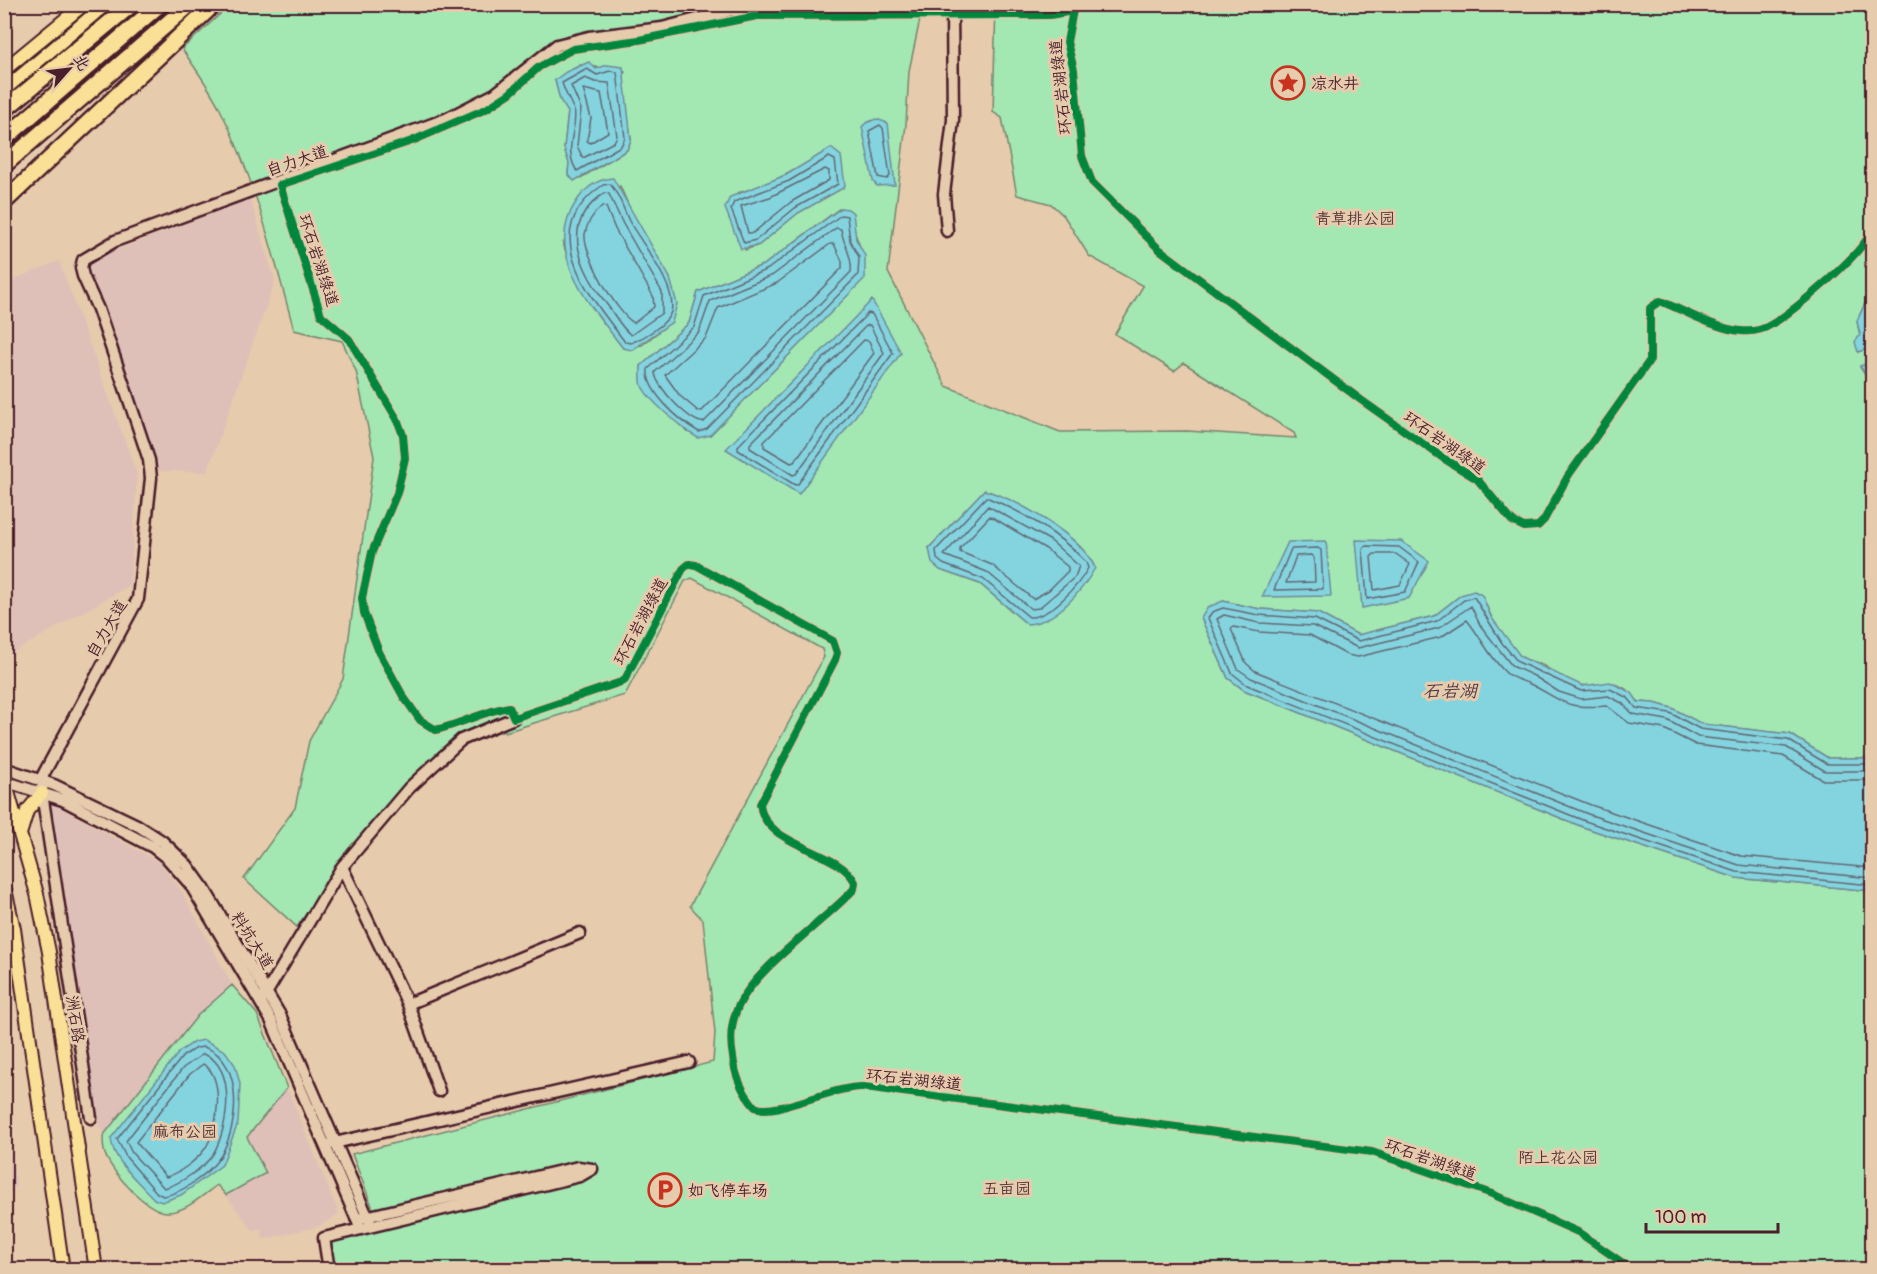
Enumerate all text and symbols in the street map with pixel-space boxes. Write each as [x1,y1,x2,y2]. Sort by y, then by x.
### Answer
street label: 环石岩湖绿道 [1046,38,1076,136]
north arrow [39,39,99,99]
text: 北 [69,51,94,74]
place icon: 凉水井 [1270,65,1306,101]
place label: 凉水井 [1311,74,1359,94]
street label: 自力大道 [264,141,331,181]
park label: 青草排公园 [1315,209,1395,229]
street label: 环石岩湖绿道 [294,212,342,309]
street label: 环石岩湖绿道 [1399,407,1489,479]
street label: 环石岩湖绿道 [610,574,672,669]
street label: 自力大道 [82,596,132,661]
water label: 石岩湖 [1423,680,1479,703]
street label: 料坑大道 [227,908,278,973]
street label: 洲石路 [61,994,89,1044]
street label: 环石岩湖绿道 [865,1065,963,1095]
park label: 麻布公园 [153,1122,217,1142]
street label: 环石岩湖绿道 [1382,1135,1479,1185]
park label: 陌上花公园 [1518,1148,1598,1168]
parking icon: 如飞停车场 [647,1172,683,1208]
park label: 五亩园 [983,1179,1031,1199]
place label: 如飞停车场 [688,1181,768,1201]
scale bar [1646,1196,1778,1234]
text: 100 m [1655,1206,1707,1229]

